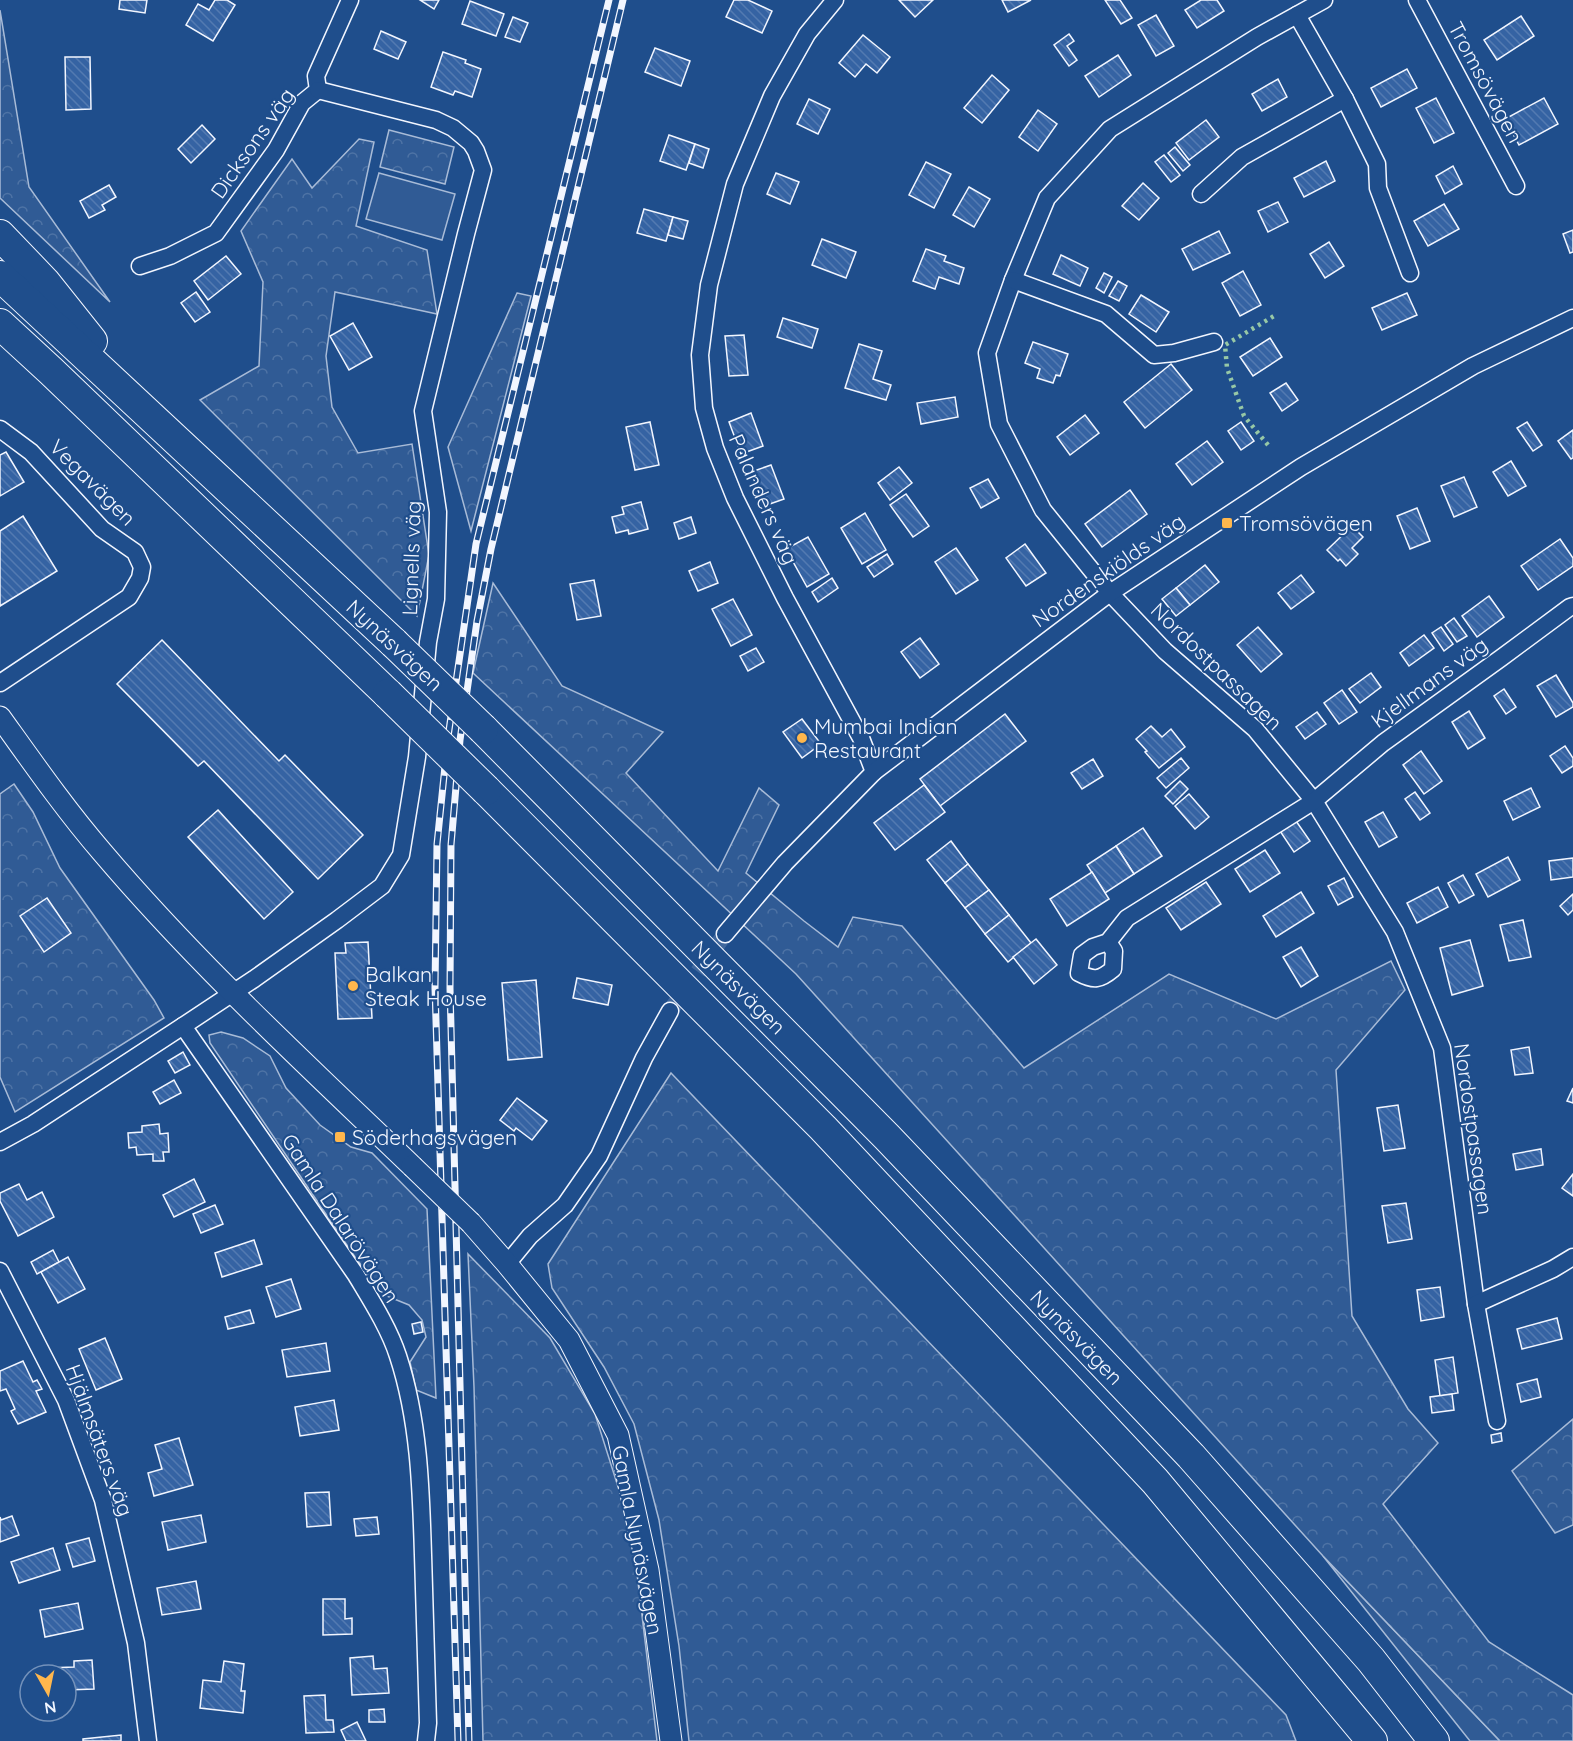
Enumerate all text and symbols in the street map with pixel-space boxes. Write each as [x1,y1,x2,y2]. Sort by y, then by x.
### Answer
street label: Tromsövägen [1443,17,1529,147]
street label: Dicksons väg [204,83,300,203]
street label: Palanders väg [724,430,804,568]
street label: Vegavägen [44,433,142,531]
street label: Lignells väg [396,500,426,616]
street label: Nordenskiölds väg [1027,508,1189,632]
place label: Tromsövägen [1239,510,1373,536]
marker: Tromsövägen [1220,516,1234,530]
street label: Nynäsvägen [341,594,449,696]
street label: Nordostpassagen [1146,597,1288,735]
street label: Kjellmans väg [1366,631,1492,733]
place label: Mumbai Indian Restaurant [814,713,958,763]
marker: Mumbai Indian Restaurant [795,731,809,745]
street label: Nynäsvägen [687,935,791,1039]
place label: Balkan Steak House [365,961,487,1011]
marker: Balkan Steak House [346,979,360,993]
street label: Nordostpassagen [1449,1042,1499,1216]
place label: Söderhagsvägen [352,1124,517,1150]
street label: Gamla Dalarövägen [277,1128,405,1308]
marker: Söderhagsvägen [333,1130,347,1144]
street label: Nynäsvägen [1025,1284,1129,1390]
street label: Hjälmsäters väg [60,1361,140,1519]
street label: Gamla Nynäsvägen [607,1443,669,1637]
north arrow [18,1663,78,1723]
text: N [43,1697,58,1719]

